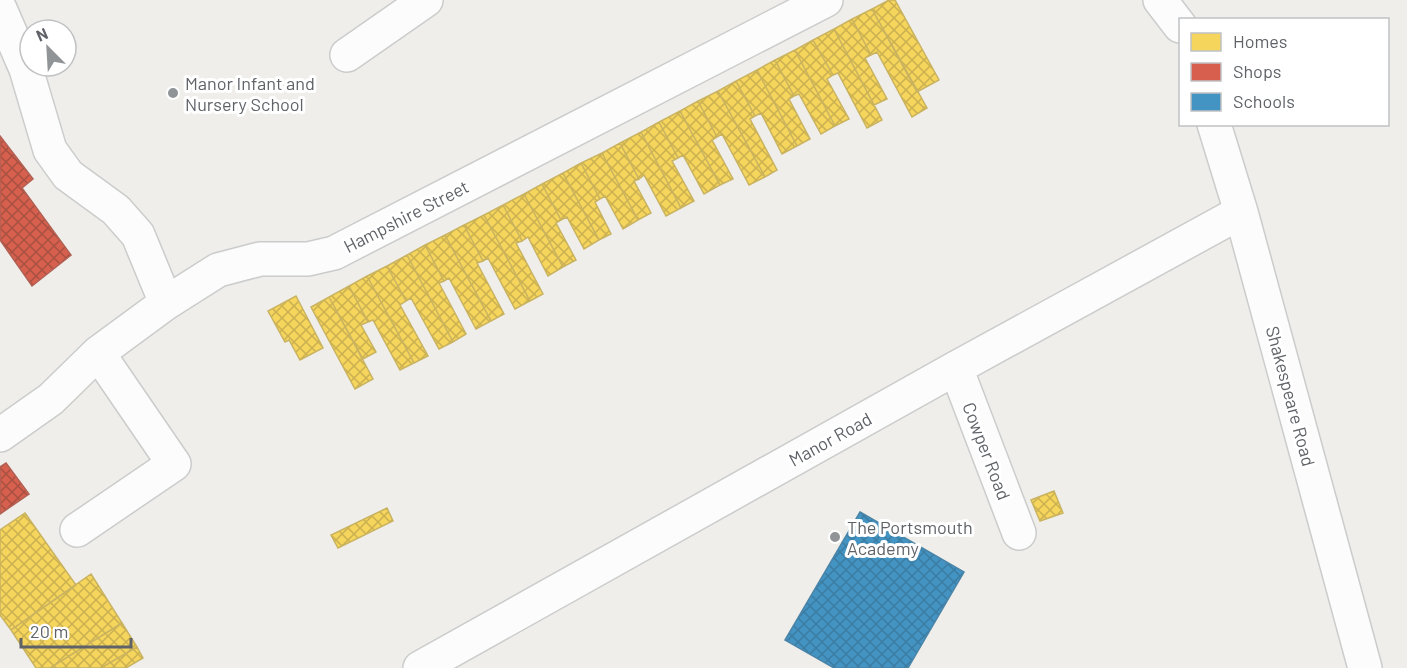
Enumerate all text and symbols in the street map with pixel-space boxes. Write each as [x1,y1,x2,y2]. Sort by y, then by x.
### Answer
north arrow [18,18,78,78]
legend [1179,18,1389,126]
text: N [33,23,50,45]
text: Homes [1233,30,1287,52]
text: Shops [1233,60,1282,82]
place label: Manor Infant and Nursery School [185,72,315,115]
marker: Manor Infant and Nursery School [166,86,180,100]
text: Schools [1233,90,1295,112]
street label: Hampshire Street [340,175,472,257]
street label: Shakespeare Road [1262,324,1320,468]
street label: Cowper Road [958,399,1016,503]
street label: Manor Road [785,407,875,471]
place label: The Portsmouth Academy [847,516,973,559]
marker: The Portsmouth Academy [828,530,842,544]
scale bar [21,611,130,649]
text: 20 m [30,620,68,642]

